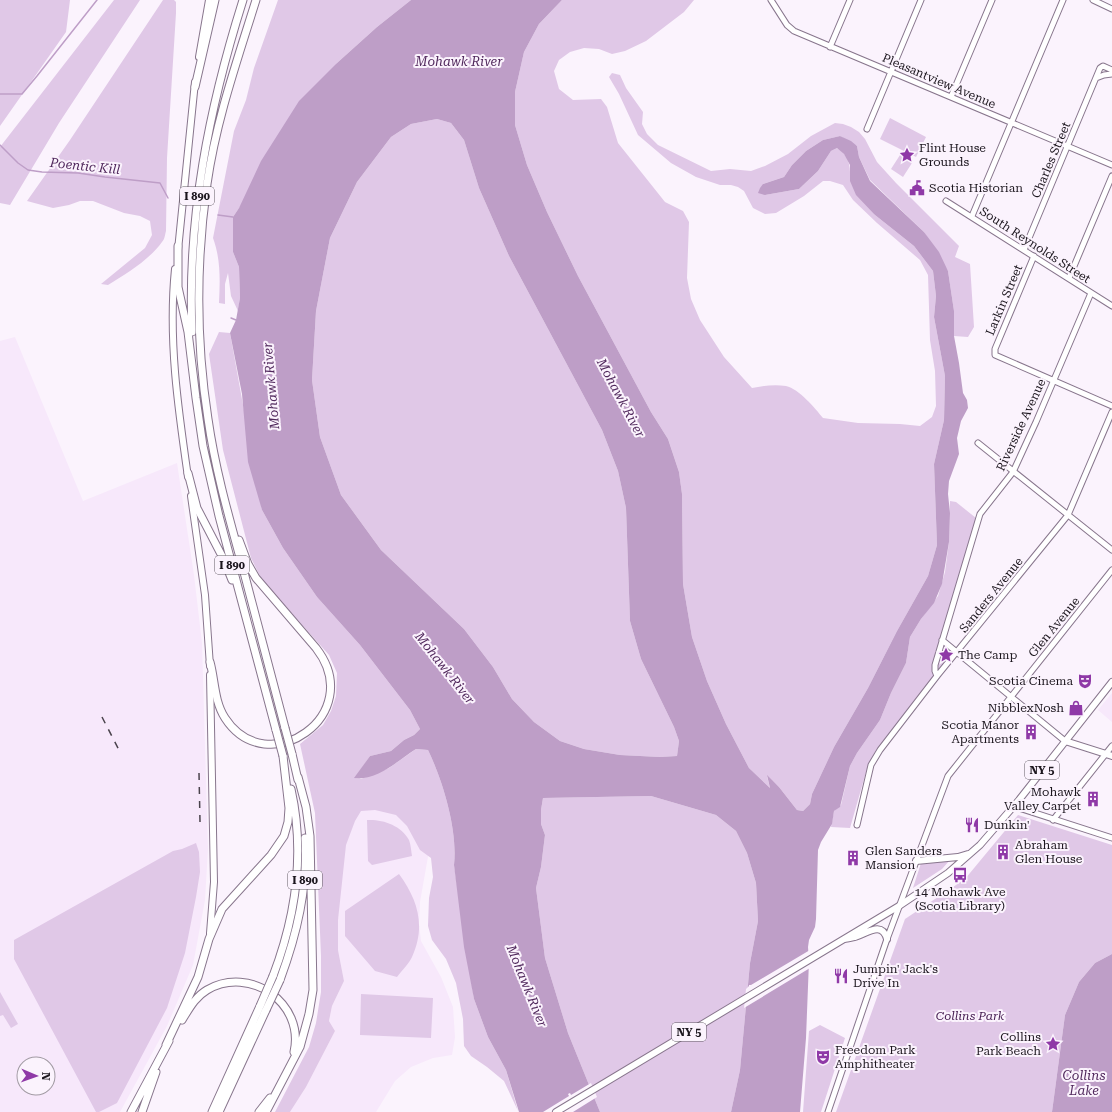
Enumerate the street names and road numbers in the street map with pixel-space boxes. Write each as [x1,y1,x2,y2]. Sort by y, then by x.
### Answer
street label: Pleasantview Avenue [880,51,998,111]
street label: Charles Street [1029,119,1074,200]
road number: I 890 [180,187,214,205]
street label: South Reynolds Street [977,204,1093,286]
street label: Larkin Street [983,262,1025,338]
street label: Riverside Avenue [993,376,1049,473]
street label: Sanders Avenue [956,554,1026,635]
road number: I 890 [215,556,249,574]
street label: Glen Avenue [1025,594,1083,660]
road number: NY 5 [1025,761,1059,779]
road number: I 890 [288,871,322,889]
road number: NY 5 [672,1023,706,1041]

